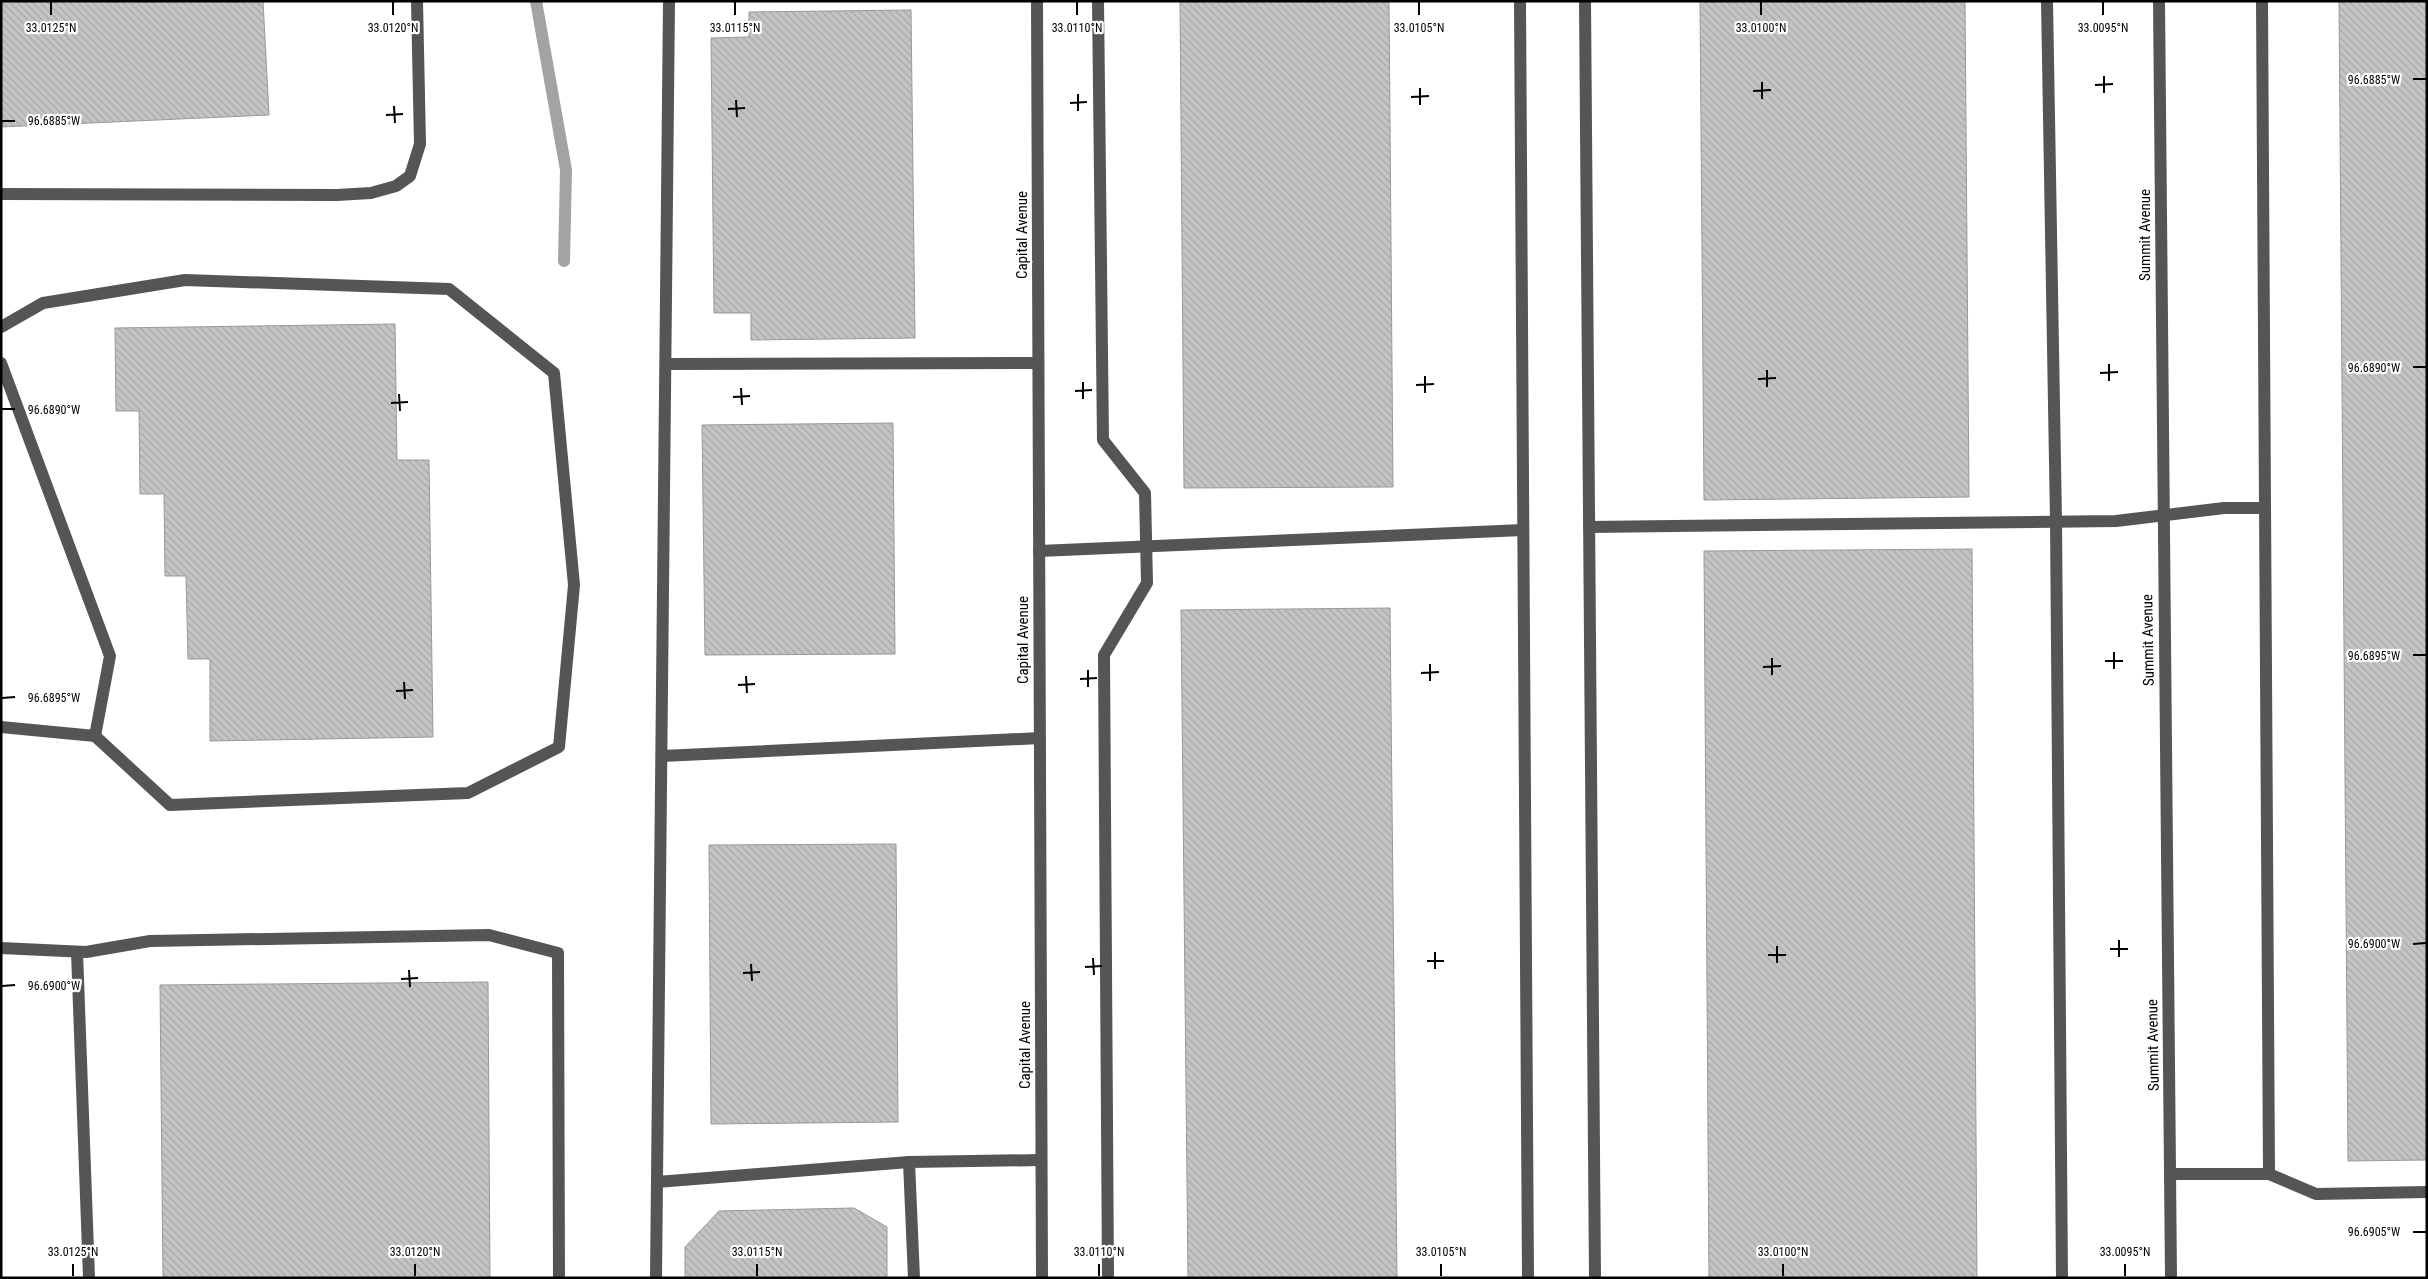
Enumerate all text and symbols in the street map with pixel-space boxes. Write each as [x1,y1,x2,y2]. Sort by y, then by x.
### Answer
text: 33.0125°N [26,21,76,35]
text: 33.0120°N [368,21,418,35]
text: 33.0115°N [710,21,760,35]
text: 33.0110°N [1052,21,1102,35]
text: 33.0105°N [1394,21,1444,35]
text: 33.0100°N [1736,21,1786,35]
text: 33.0095°N [2078,21,2128,35]
text: 96.6885°W [2348,73,2400,87]
text: 96.6885°W [28,114,80,128]
street label: Summit Avenue [2136,189,2154,281]
street label: Capital Avenue [1013,191,1031,279]
text: 96.6890°W [2348,361,2400,375]
text: 96.6890°W [28,403,80,417]
street label: Summit Avenue [2138,594,2158,686]
street label: Capital Avenue [1014,596,1032,684]
text: 96.6895°W [2348,649,2400,663]
text: 96.6895°W [28,691,80,705]
text: 96.6900°W [2348,937,2400,951]
text: 96.6900°W [28,979,80,993]
street label: Summit Avenue [2143,999,2163,1091]
street label: Capital Avenue [1016,1001,1034,1089]
text: 96.6905°W [2348,1225,2400,1239]
text: 33.0125°N [48,1245,98,1259]
text: 33.0120°N [390,1245,440,1259]
text: 33.0115°N [732,1245,782,1259]
text: 33.0110°N [1074,1245,1124,1259]
text: 33.0105°N [1416,1245,1466,1259]
text: 33.0100°N [1758,1245,1808,1259]
text: 33.0095°N [2100,1245,2150,1259]

